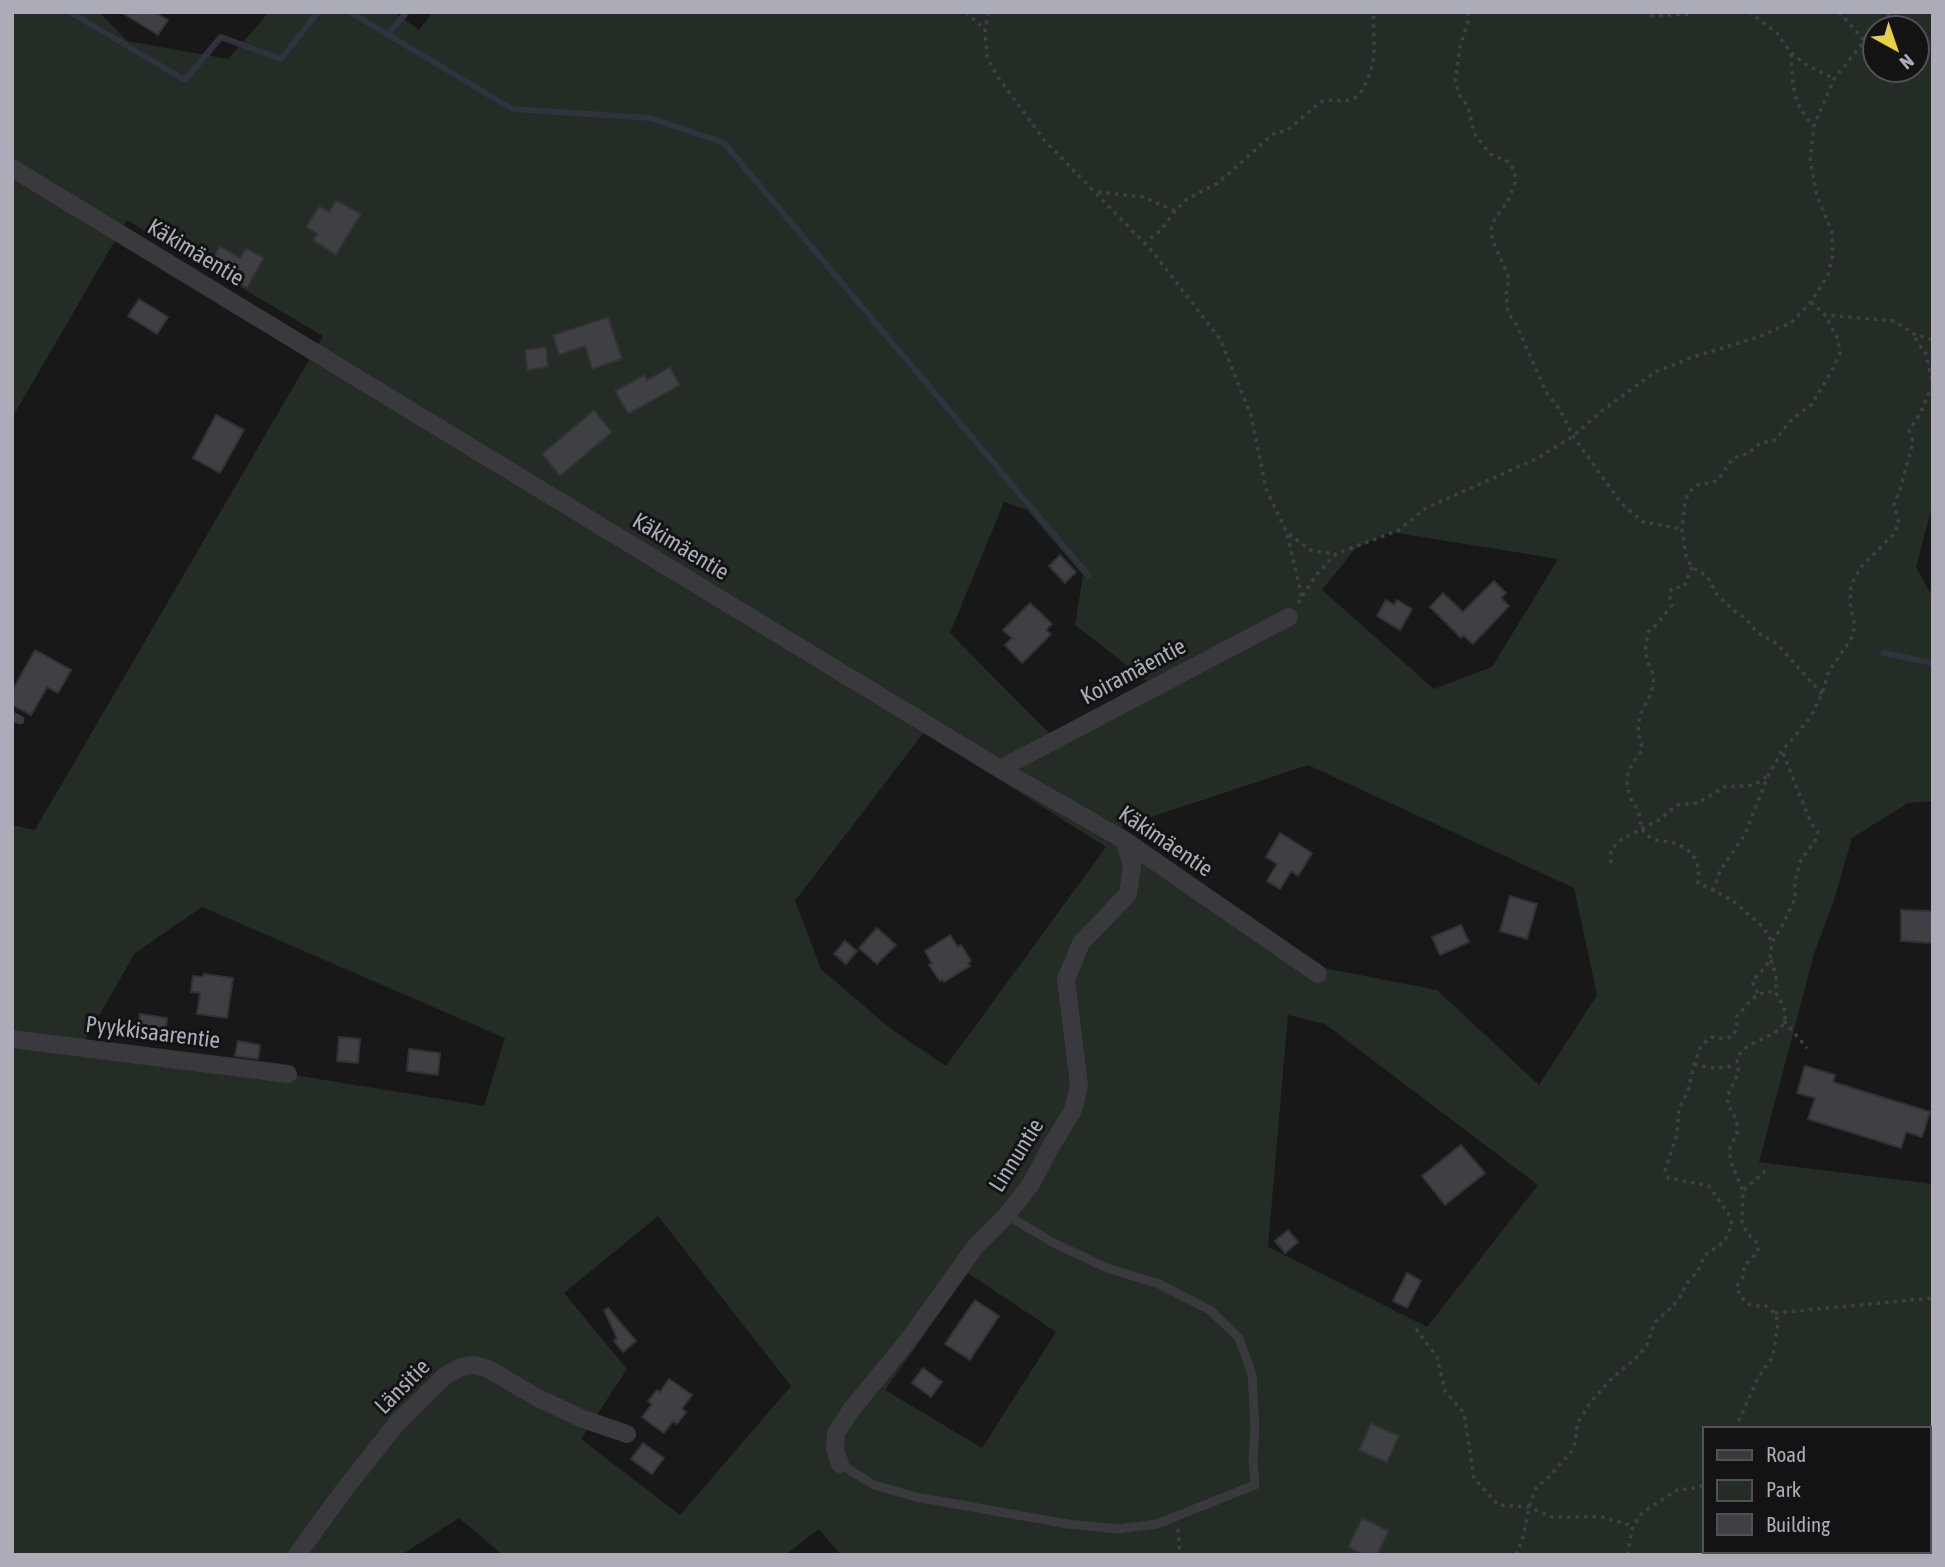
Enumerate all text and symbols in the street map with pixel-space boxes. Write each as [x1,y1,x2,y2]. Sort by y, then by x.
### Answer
north arrow [1861,14,1931,84]
text: N [1896,50,1918,74]
street label: Käkimäentie [143,213,249,291]
street label: Käkimäentie [628,507,734,585]
street label: Koiramäentie [1076,632,1190,710]
street label: Käkimäentie [1114,800,1218,882]
street label: Pyykkisaarentie [84,1011,222,1053]
street label: Linnuntie [983,1114,1049,1196]
street label: Länsitie [369,1353,435,1419]
legend [1703,1427,1931,1553]
text: Road [1766,1442,1806,1466]
text: Park [1766,1477,1801,1501]
text: Building [1766,1512,1830,1536]

